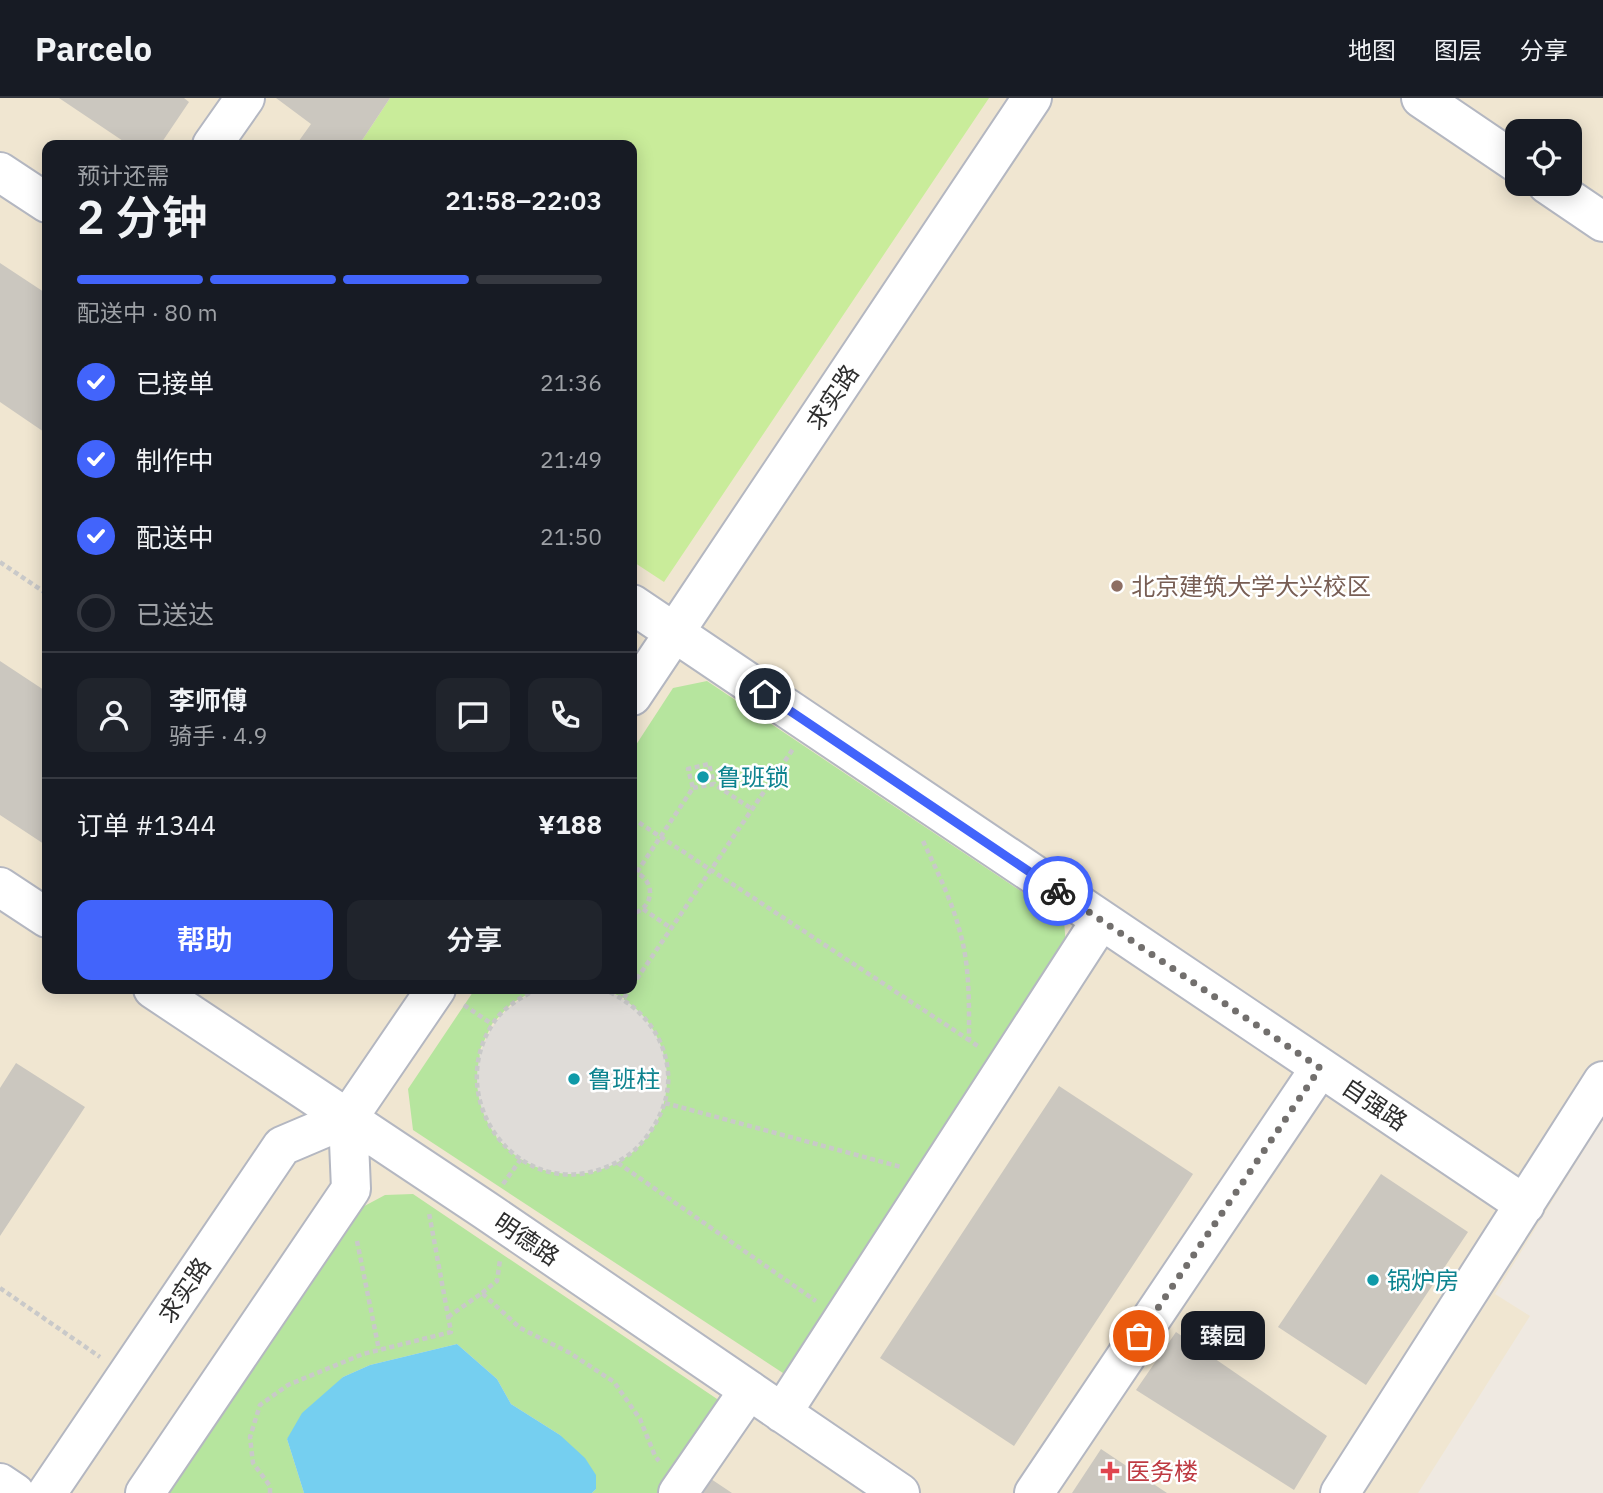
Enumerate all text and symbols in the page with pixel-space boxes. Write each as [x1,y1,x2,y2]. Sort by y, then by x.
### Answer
text: Parcelo [35,27,152,70]
text: 地图 [1348,34,1396,66]
text: 图层 [1434,34,1482,66]
text: 分享 [1520,34,1568,66]
map controls [1505,119,1582,196]
button: locate [1505,119,1582,196]
text: 预计还需 [77,160,169,190]
text: 21:58–22:03 [445,183,602,217]
text: 2 分钟 [77,187,207,247]
text: 配送中 · 80 m [77,297,217,327]
street label: 求实路 [799,358,865,436]
icon: check [77,363,115,401]
text: 已接单 [136,366,214,400]
text: 21:36 [540,367,602,397]
icon: check [77,440,115,478]
text: 制作中 [136,443,214,477]
text: 21:49 [540,444,602,474]
icon: check [77,517,115,555]
text: 配送中 [136,520,214,554]
text: 21:50 [540,521,602,551]
place label: 北京建筑大学大兴校区 [1131,570,1371,602]
marker: 北京建筑大学大兴校区 [1109,578,1125,594]
text: 已送达 [136,597,214,631]
pin [735,664,795,724]
icon: home [746,675,784,713]
button: person [77,678,151,752]
button: chat [436,678,510,752]
button: phone [528,678,602,752]
text: 李师傅 [169,683,247,717]
text: 骑手 · 4.9 [169,720,267,750]
place label: 鲁班锁 [717,761,789,793]
marker: 鲁班锁 [695,769,711,785]
text: ¥188 [538,807,602,841]
text: 订单 #1344 [77,808,216,842]
courier [1023,856,1093,926]
icon: bike [1039,872,1077,910]
button: 帮助 [77,900,333,980]
button: 分享 [347,900,602,980]
place label: 鲁班柱 [588,1063,660,1095]
marker: 鲁班柱 [566,1071,582,1087]
street label: 自强路 [1336,1071,1414,1137]
street label: 明德路 [488,1206,566,1272]
street label: 求实路 [151,1251,217,1329]
place label: 锅炉房 [1387,1264,1459,1296]
marker: 锅炉房 [1365,1272,1381,1288]
pin [1109,1306,1169,1366]
callout: 臻园 [1181,1312,1265,1360]
icon: bag [1120,1317,1158,1355]
text: 臻园 [1200,1320,1246,1350]
place label: 医务楼 [1126,1455,1198,1487]
marker: 医务楼 [1100,1461,1120,1481]

